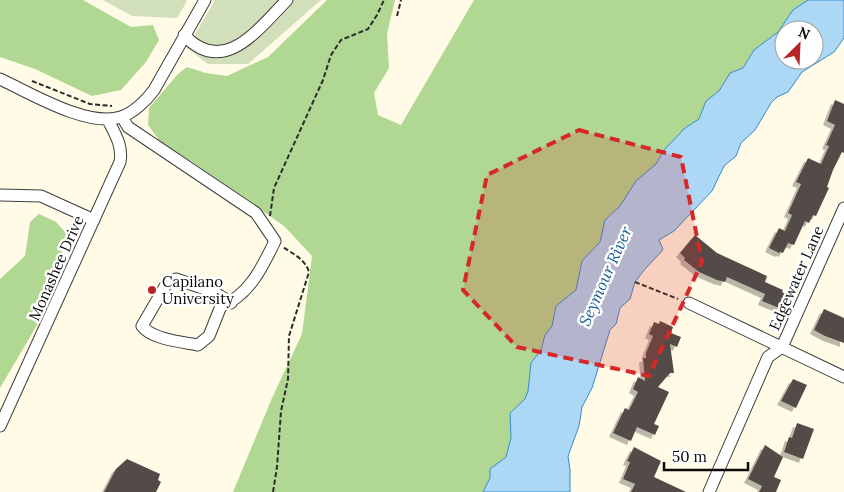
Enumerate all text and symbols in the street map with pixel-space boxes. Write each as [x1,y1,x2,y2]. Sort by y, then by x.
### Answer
north arrow [774,20,824,70]
text: N [796,23,813,44]
street label: Monashee Drive [24,213,88,323]
water label: Seymour River [574,223,636,329]
street label: Edgewater Lane [764,223,828,333]
place label: Capilano University [162,272,234,308]
marker: Capilano University [146,284,158,296]
scale bar [664,440,748,472]
text: 50 m [672,447,707,466]

